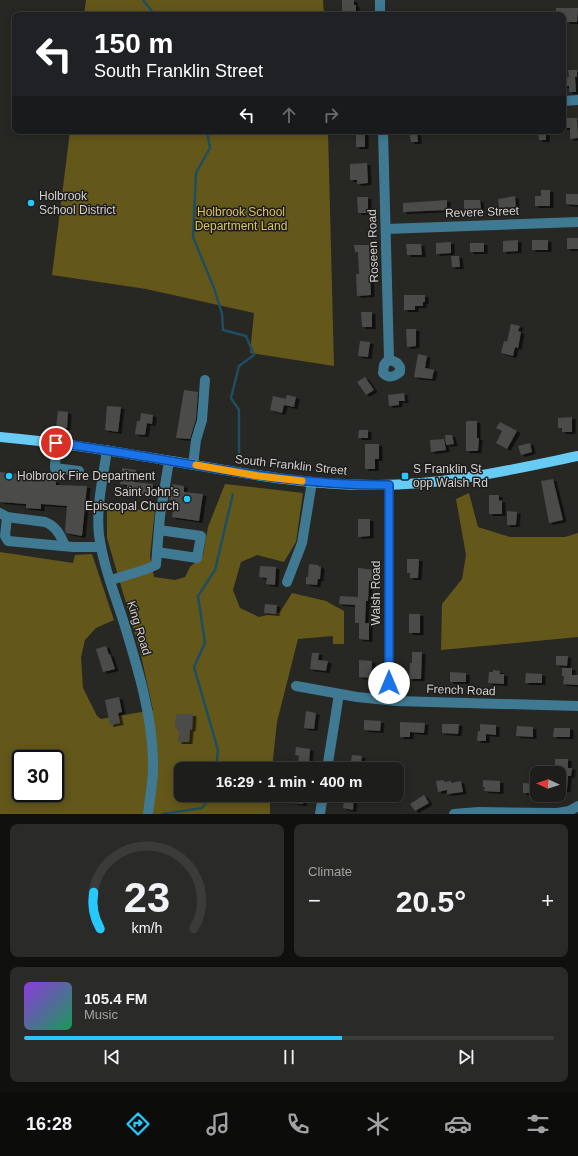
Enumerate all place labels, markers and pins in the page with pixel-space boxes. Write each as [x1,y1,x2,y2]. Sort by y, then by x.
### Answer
place label: Holbrook School District [39,189,116,217]
marker: Holbrook School District [26,198,36,208]
pin [39,426,73,460]
place label: S Franklin St opp Walsh Rd [413,462,488,490]
place label: Holbrook Fire Department [17,469,156,483]
marker: Holbrook Fire Department [4,471,14,481]
marker: S Franklin St opp Walsh Rd [400,471,410,481]
place label: Saint John's Episcopal Church [85,485,179,513]
marker: Saint John's Episcopal Church [182,494,192,504]

